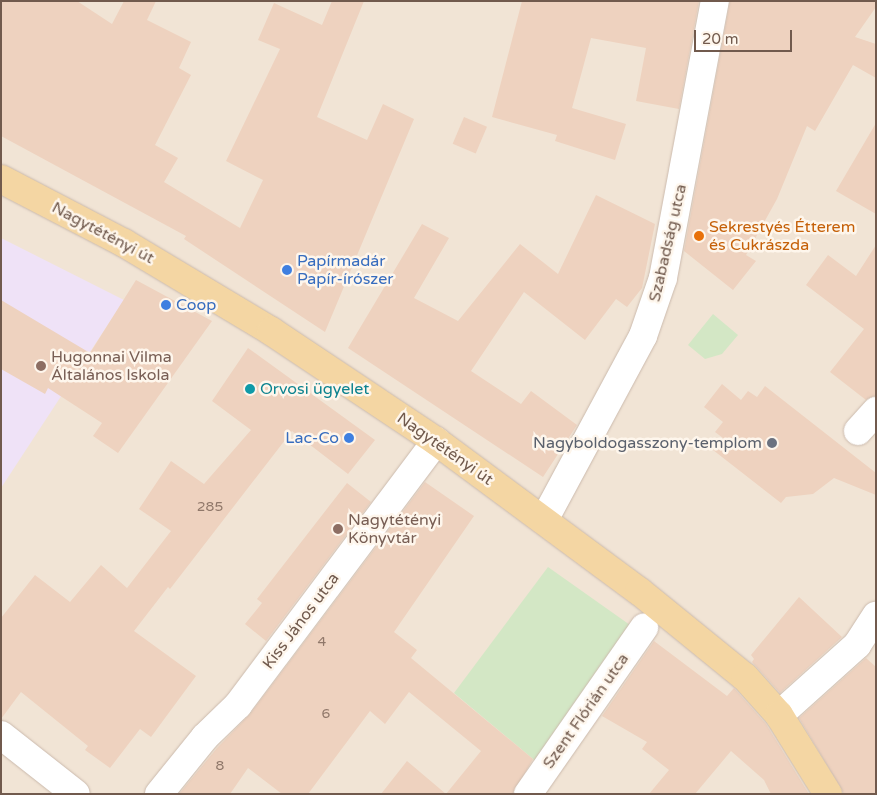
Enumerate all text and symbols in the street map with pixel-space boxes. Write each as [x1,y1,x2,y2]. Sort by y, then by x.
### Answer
scale bar [697,20,794,52]
text: 20 m [702,30,739,48]
street label: Szabadság utca [645,182,691,304]
street label: Nagytétényi út [49,198,157,268]
place label: Sekrestyés Étterem és Cukrászda [709,217,855,255]
marker: Sekrestyés Étterem és Cukrászda [693,230,705,242]
place label: Papírmadár Papír-írószer [297,251,393,289]
marker: Papírmadár Papír-írószer [281,264,293,276]
place label: Coop [176,295,216,315]
marker: Coop [160,299,172,311]
place label: Hugonnai Vilma Általános Iskola [51,347,172,385]
marker: Hugonnai Vilma Általános Iskola [35,360,47,372]
place label: Orvosi ügyelet [260,379,369,399]
marker: Orvosi ügyelet [244,383,256,395]
street label: Nagytétényi út [393,409,497,489]
place label: Lac-Co [285,428,339,448]
marker: Lac-Co [343,432,355,444]
place label: Nagyboldogasszony-templom [533,433,762,453]
marker: Nagyboldogasszony-templom [766,437,778,449]
house number: 285 [197,499,223,515]
place label: Nagytétényi Könyvtár [348,510,441,548]
marker: Nagytétényi Könyvtár [332,523,344,535]
street label: Kiss János utca [259,569,343,673]
house number: 4 [318,634,326,650]
street label: Szent Flórián utca [539,650,633,772]
house number: 6 [322,706,330,722]
house number: 8 [216,758,224,774]

